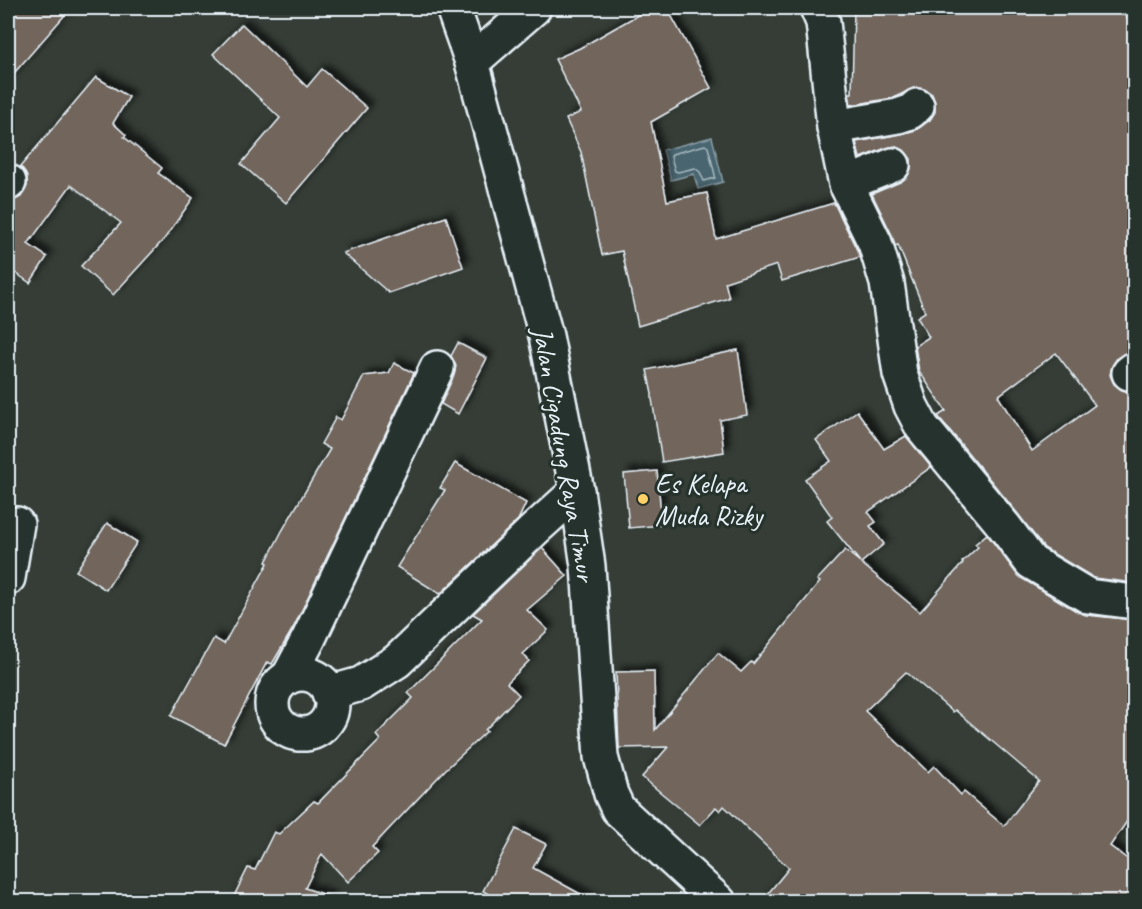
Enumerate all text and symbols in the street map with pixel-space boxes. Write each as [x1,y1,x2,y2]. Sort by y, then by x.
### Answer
street label: Jalan Cigadung Raya Timur [525,322,604,586]
place label: Es Kelapa Muda Rizky [655,466,764,533]
marker: Es Kelapa Muda Rizky [636,492,650,506]

